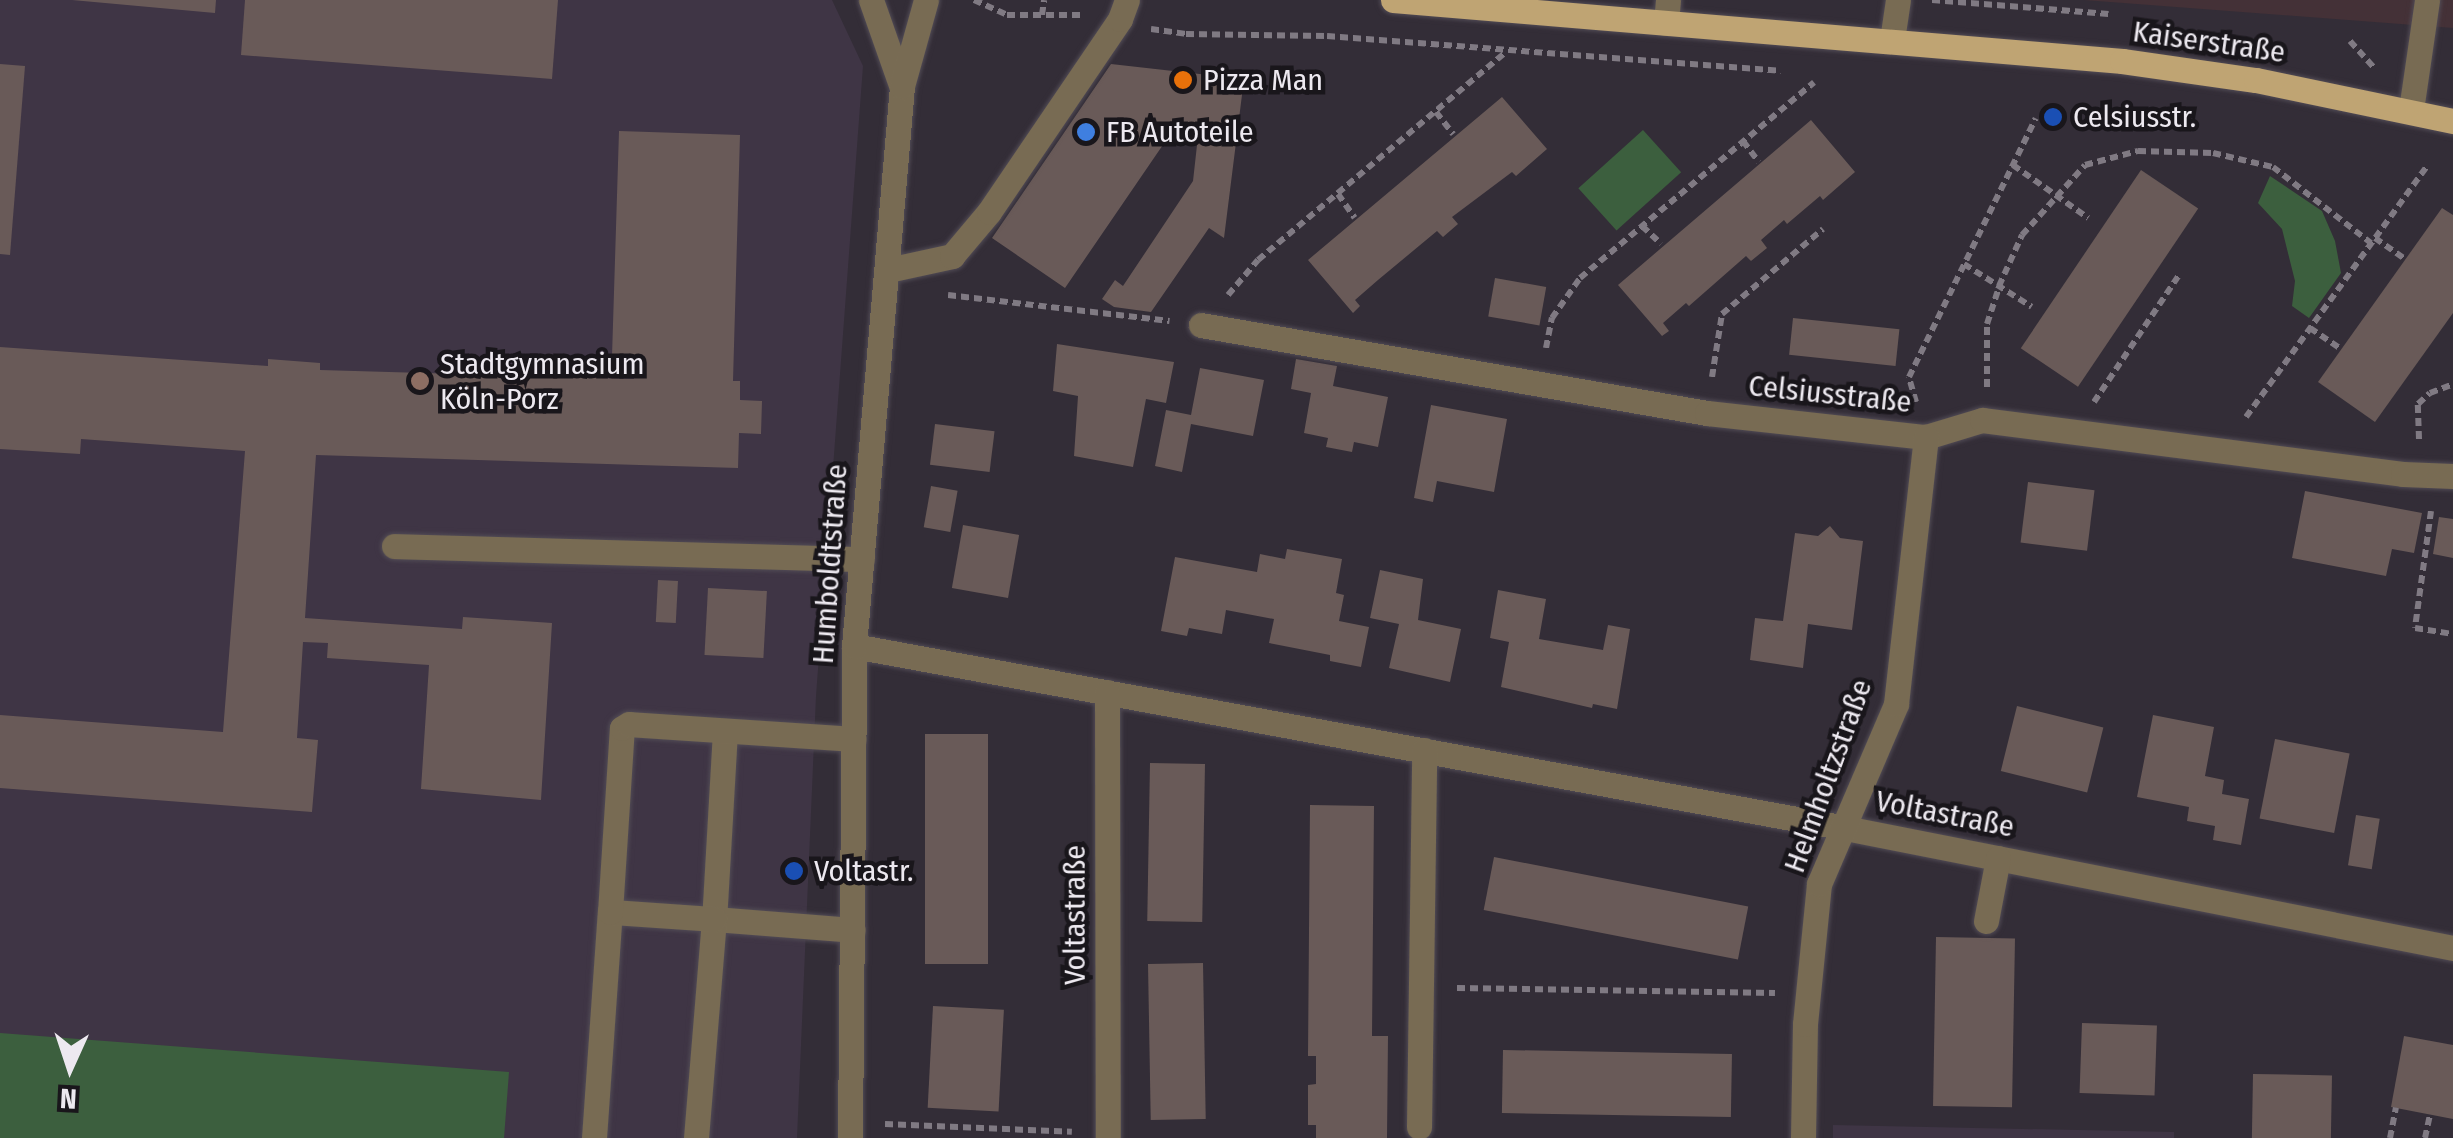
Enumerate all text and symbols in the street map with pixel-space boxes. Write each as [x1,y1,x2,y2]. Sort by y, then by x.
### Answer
street label: Kaiserstraße [2131,14,2287,70]
place label: Pizza Man [1203,62,1323,98]
marker: Pizza Man [1172,69,1194,91]
place label: Celsiusstr. [2073,99,2196,135]
marker: Celsiusstr. [2042,106,2064,128]
place label: FB Autoteile [1106,114,1254,150]
marker: FB Autoteile [1075,121,1097,143]
place label: Stadtgymnasium Köln-Porz [440,346,645,416]
street label: Celsiusstraße [1747,368,1913,420]
marker: Stadtgymnasium Köln-Porz [409,370,431,392]
street label: Humboldtstraße [805,463,855,665]
street label: Helmholtzstraße [1776,675,1880,877]
street label: Voltastraße [1873,783,2017,845]
street label: Voltastraße [1057,845,1093,985]
place label: Voltastr. [814,853,913,889]
marker: Voltastr. [783,860,805,882]
north arrow [20,1018,120,1118]
text: N [59,1082,78,1115]

